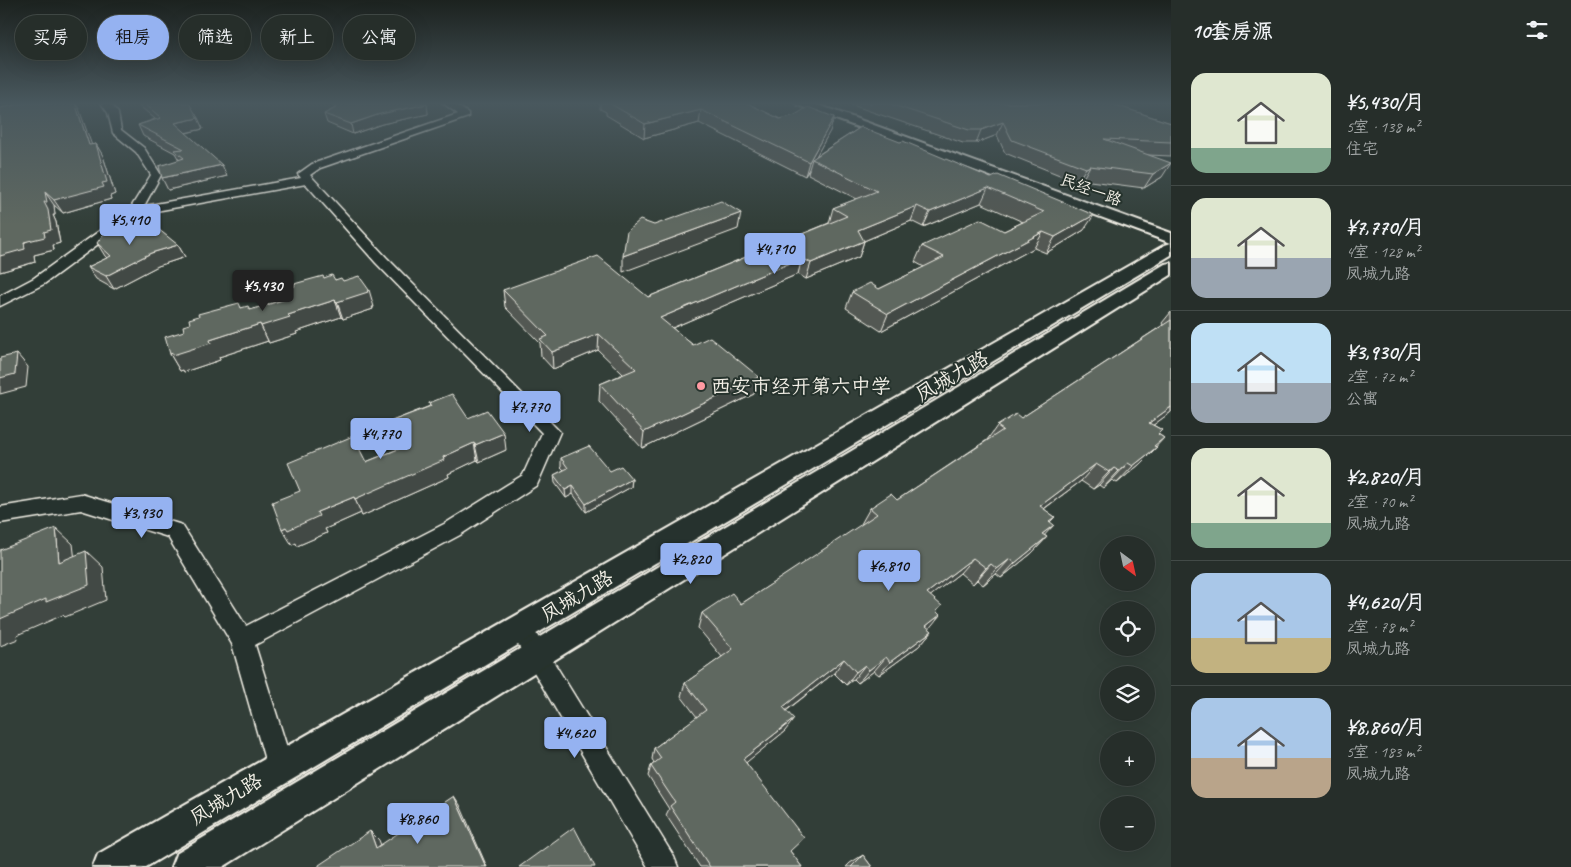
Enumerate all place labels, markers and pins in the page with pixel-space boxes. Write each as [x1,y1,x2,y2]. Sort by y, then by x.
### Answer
pin: ¥5,410 [89,204,171,246]
pin: ¥4,710 [734,232,816,275]
pin: ¥5,430 [222,270,304,312]
place label: 西安市经开第六中学 [711,374,891,399]
marker: 西安市经开第六中学 [695,380,707,392]
pin: ¥7,770 [489,390,571,433]
pin: ¥4,770 [340,418,422,460]
pin: ¥3,930 [101,496,183,539]
pin: ¥2,820 [650,542,732,585]
pin: ¥6,810 [848,550,930,592]
pin: ¥4,620 [534,716,616,759]
pin: ¥8,860 [377,802,459,845]

